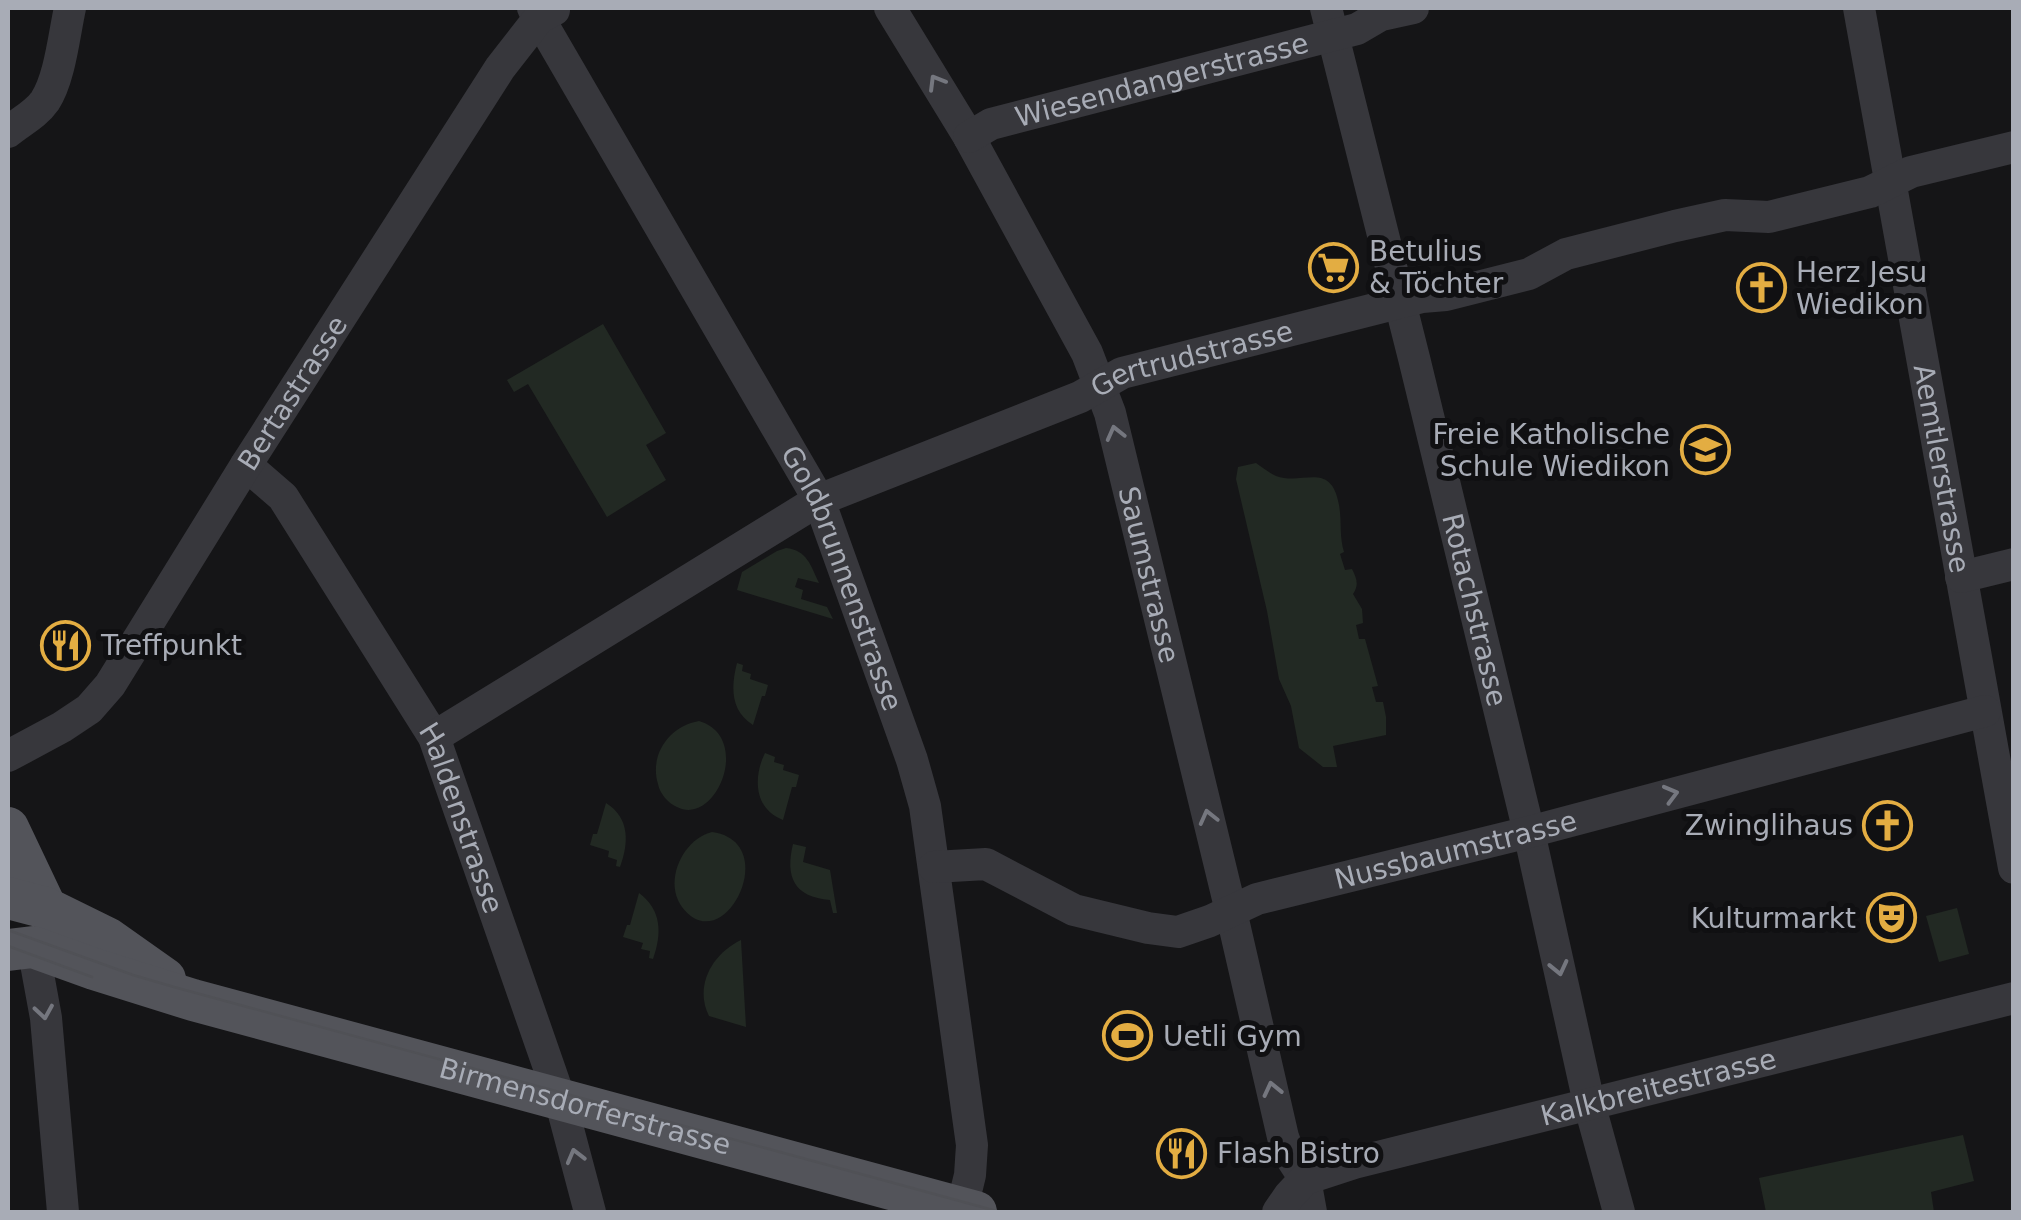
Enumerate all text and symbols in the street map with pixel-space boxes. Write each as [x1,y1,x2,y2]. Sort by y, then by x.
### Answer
street label: Wiesendangerstrasse [1012,26,1312,134]
one-way arrow [929,75,948,93]
place label: Betulius & Töchter [1369,235,1504,300]
supermarket icon: Betulius & Töchter [1308,241,1360,293]
place label: Herz Jesu Wiedikon [1796,256,1927,321]
church icon: Herz Jesu Wiedikon [1735,262,1787,314]
street label: Bertastrasse [231,310,354,476]
street label: Gertrudstrasse [1085,314,1296,404]
street label: Aemtlerstrasse [1907,362,1977,576]
place label: Freie Katholische Schule Wiedikon [1433,418,1670,483]
school or university icon: Freie Katholische Schule Wiedikon [1679,424,1731,476]
one-way arrow [1106,425,1127,442]
street label: Goldbrunnenstrasse [774,440,909,715]
street label: Saumstrasse [1111,483,1186,666]
street label: Rotachstrasse [1435,510,1514,710]
restaurant icon: Treffpunkt [40,619,92,671]
place label: Treffpunkt [100,629,242,662]
street label: Haldenstrasse [412,716,510,918]
one-way arrow [1661,785,1679,806]
church icon: Zwinglihaus [1862,799,1914,851]
street label: Nussbaumstrasse [1331,804,1580,896]
one-way arrow [1199,809,1220,826]
place label: Zwinglihaus [1685,809,1853,842]
theatre icon: Kulturmarkt [1865,892,1917,944]
place label: Kulturmarkt [1691,902,1856,935]
one-way arrow [1547,959,1568,976]
one-way arrow [33,1003,54,1020]
sports icon: Uetli Gym [1102,1010,1154,1062]
place label: Uetli Gym [1163,1020,1302,1053]
street label: Kalkbreitestrasse [1537,1042,1780,1133]
street label: Birmensdorferstrasse [436,1051,734,1162]
one-way arrow [1263,1081,1284,1098]
restaurant icon: Flash Bistro [1156,1127,1208,1179]
place label: Flash Bistro [1217,1137,1380,1170]
one-way arrow [566,1148,587,1165]

